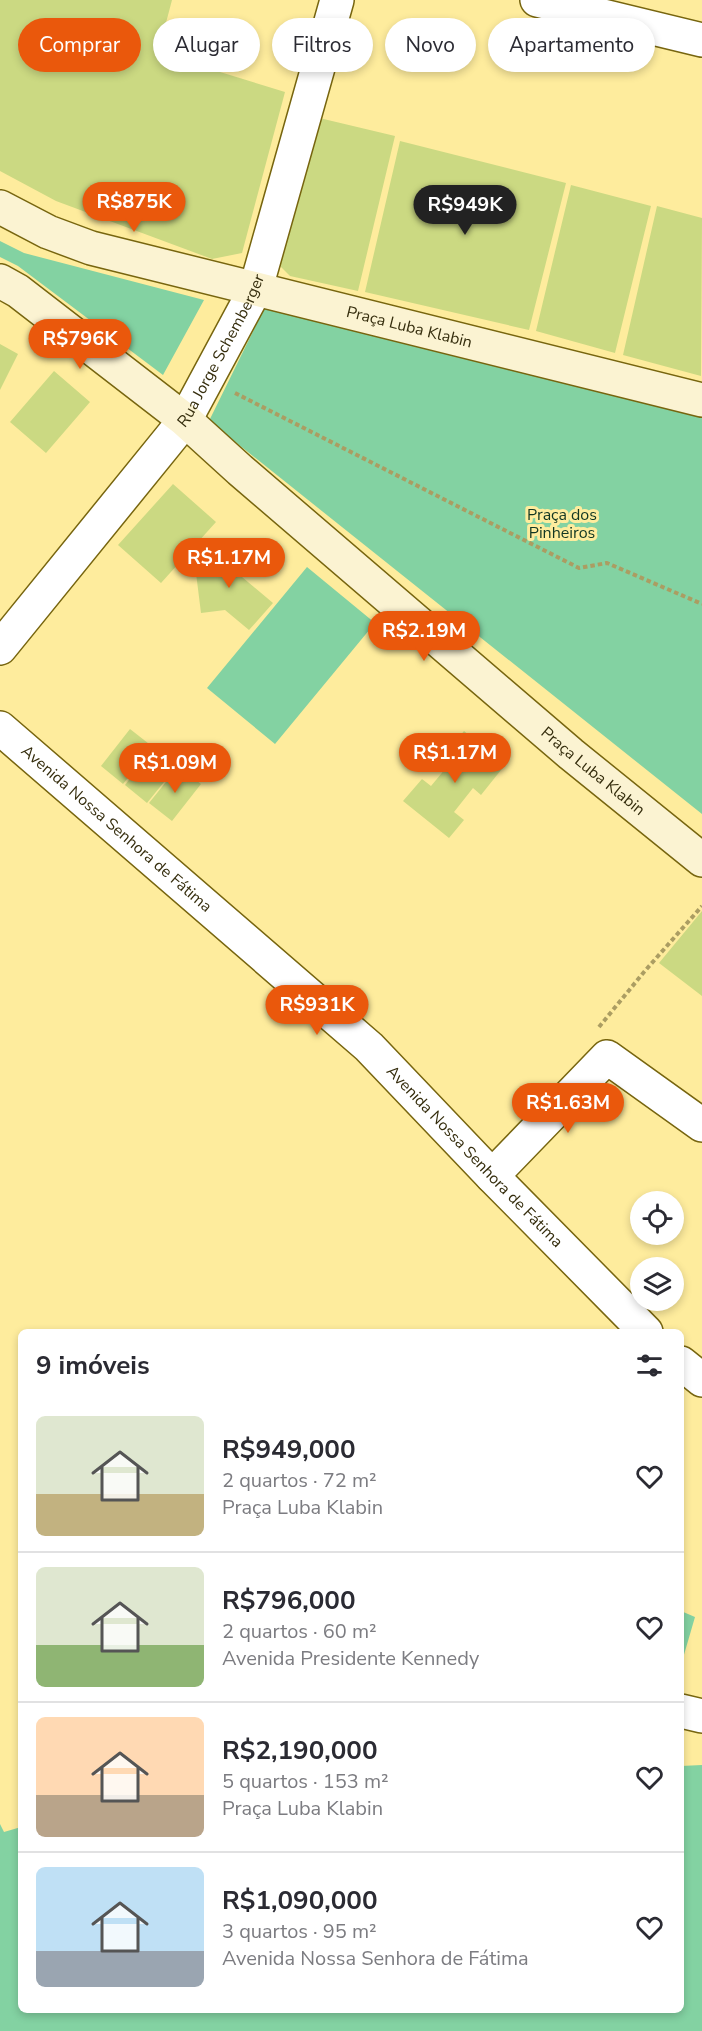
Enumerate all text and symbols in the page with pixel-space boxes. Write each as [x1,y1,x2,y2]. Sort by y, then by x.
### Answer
chip: Comprar [18,18,141,72]
chip: Alugar [153,18,260,72]
chip: Filtros [272,18,373,72]
chip: Novo [385,18,476,72]
chip: Apartamento [488,18,655,72]
pin: R$875K [85,182,183,233]
pin: R$949K [416,185,514,236]
text: R$875K [97,188,172,215]
text: R$949K [428,191,503,218]
street label: Rua Jorge Schemberger [172,271,270,432]
street label: Praça Luba Klabin [344,301,475,353]
pin: R$796K [31,319,129,370]
text: R$796K [43,325,118,352]
park label: Praça dos Pinheiros [527,504,597,544]
pin: R$1.17M [174,538,284,589]
text: R$1.17M [187,544,271,571]
pin: R$2.19M [369,611,479,662]
text: R$2.19M [382,617,466,644]
street label: Praça Luba Klabin [536,722,650,821]
pin: R$1.17M [400,733,510,784]
text: R$1.17M [413,739,497,766]
street label: Avenida Nossa Senhora de Fátima [16,740,217,917]
pin: R$1.09M [120,743,230,794]
text: R$1.09M [133,749,217,776]
pin: R$931K [268,985,366,1036]
text: R$931K [280,991,355,1018]
street label: Avenida Nossa Senhora de Fátima [381,1061,568,1253]
pin: R$1.63M [513,1083,623,1134]
text: R$1.63M [526,1089,610,1116]
map controls [630,1191,684,1311]
button: locate [630,1191,684,1245]
button: layers [630,1257,684,1311]
text: 9 imóveis [36,1348,150,1383]
icon: filters [633,1349,666,1382]
text: R$949,000 [222,1432,355,1467]
icon: home [84,1440,156,1512]
icon: heart [633,1460,666,1493]
text: 2 quartos · 72 m² [222,1467,377,1494]
text: Praça Luba Klabin [222,1494,383,1521]
text: R$796,000 [222,1583,355,1618]
icon: home [84,1591,156,1663]
icon: heart [633,1611,666,1644]
text: 2 quartos · 60 m² [222,1618,377,1645]
text: Avenida Presidente Kennedy [222,1645,479,1672]
text: R$2,190,000 [222,1733,378,1768]
icon: home [84,1741,156,1813]
icon: heart [633,1761,666,1794]
text: 5 quartos · 153 m² [222,1768,389,1795]
text: Praça Luba Klabin [222,1795,383,1822]
text: R$1,090,000 [222,1883,378,1918]
icon: home [84,1891,156,1963]
icon: heart [633,1911,666,1944]
text: 3 quartos · 95 m² [222,1918,377,1945]
text: Avenida Nossa Senhora de Fátima [222,1945,529,1972]

